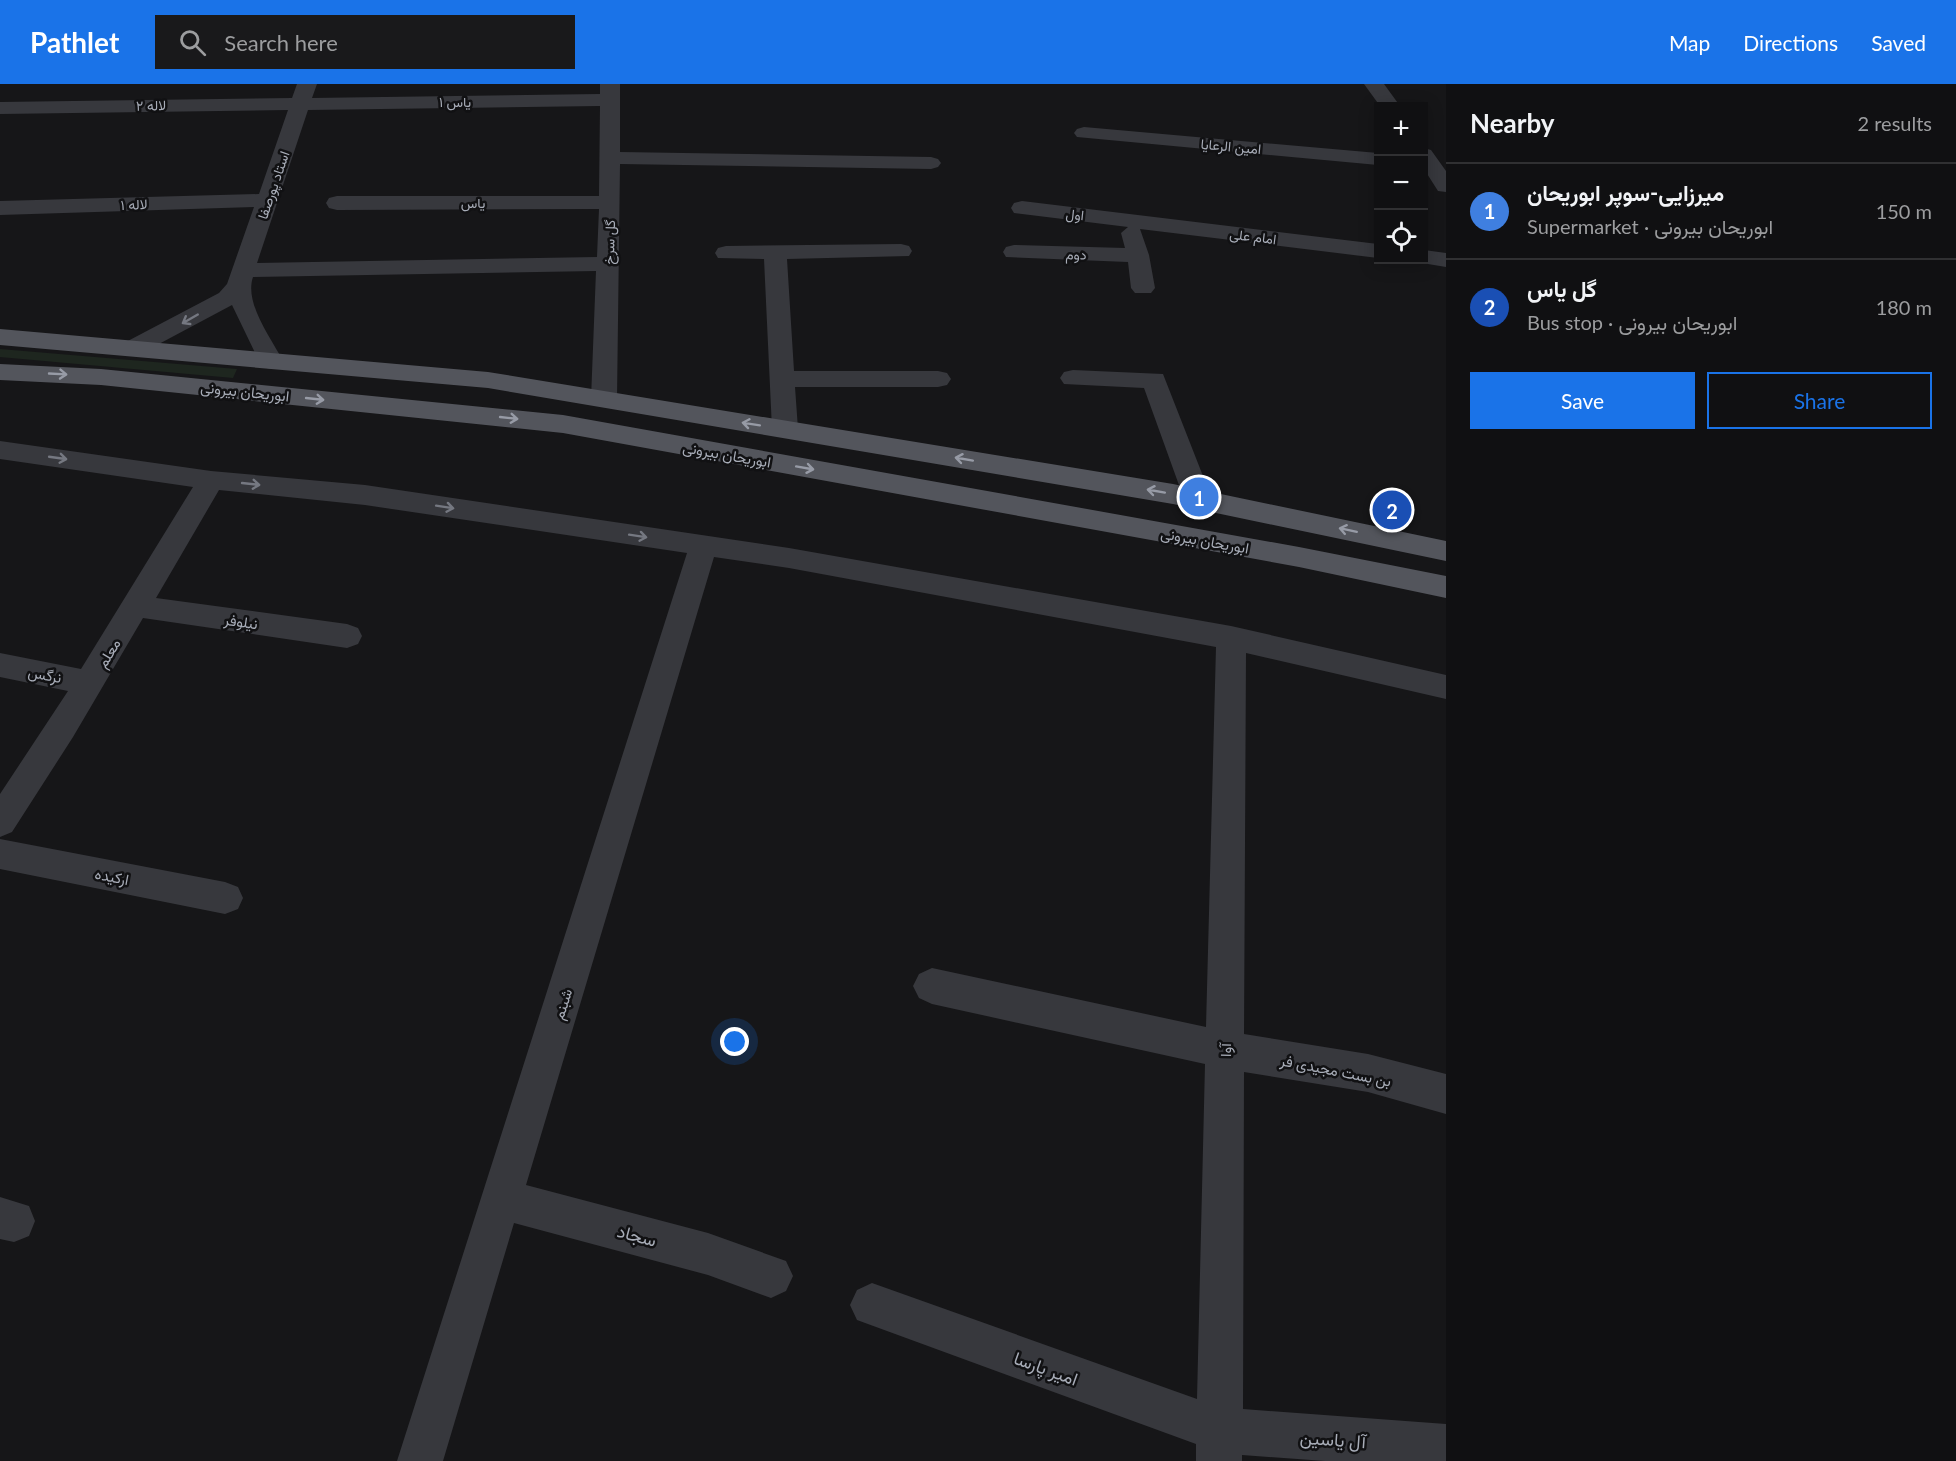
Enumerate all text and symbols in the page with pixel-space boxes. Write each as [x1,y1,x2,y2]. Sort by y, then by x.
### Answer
search box [155,15,575,69]
text: Pathlet [30,25,119,59]
icon: search [176,26,209,59]
text: Search here [224,29,338,56]
text: Map [1669,30,1710,55]
text: Directions [1743,30,1838,55]
text: Saved [1871,30,1926,55]
street label: یاس ۱ [439,93,471,111]
street label: لاله ۲ [136,96,166,114]
map controls [1374,102,1428,264]
button: + [1374,102,1428,156]
text: Nearby [1470,107,1555,139]
text: 2 results [1857,111,1932,135]
street label: امین الرعایا [1200,135,1262,158]
street label: استاد پورصفا [253,149,294,222]
button: − [1374,156,1428,210]
text: میرزایی-سوپر ابوریحان [1527,179,1724,206]
street label: یاس [461,194,485,212]
street label: لاله ۱ [120,195,148,213]
text: 1 [1484,199,1495,223]
text: 150 m [1876,199,1932,223]
street label: اول [1065,205,1085,225]
button: locate [1374,210,1428,264]
text: Supermarket · ابوریحان بیرونی [1527,214,1773,238]
street label: گل سرخ [600,219,621,265]
street label: امام علی [1228,225,1277,248]
street label: دوم [1065,245,1087,264]
text: گل یاس [1527,275,1597,302]
text: 2 [1484,295,1495,319]
text: 180 m [1876,295,1932,319]
text: Bus stop · ابوریحان بیرونی [1527,310,1737,334]
one-way arrow [182,313,199,325]
one-way arrow [48,368,68,379]
button: Save [1470,372,1695,429]
button: Share [1707,372,1932,429]
street label: ابوریحان بیرونی [200,377,290,407]
one-way arrow [305,394,325,405]
one-way arrow [499,413,519,424]
one-way arrow [742,418,761,429]
street label: ابوریحان بیرونی [681,437,772,473]
one-way arrow [48,453,67,464]
one-way arrow [955,453,975,464]
one-way arrow [795,463,814,474]
pin: 1 [1180,474,1218,520]
one-way arrow [241,479,261,490]
one-way arrow [1147,486,1167,497]
pin: 2 [1372,488,1412,532]
one-way arrow [434,502,454,513]
street label: ابوریحان بیرونی [1159,523,1250,559]
one-way arrow [1338,524,1358,535]
one-way arrow [627,531,647,542]
street label: نیلوفر [222,610,259,633]
street label: معلم [92,635,125,672]
street label: نرگس [26,662,63,688]
street label: ارکیده [93,864,131,889]
street label: شبنم [549,986,577,1022]
your location [720,1027,749,1056]
street label: آوا [1216,1042,1235,1057]
street label: بن بست مجیدی فر [1278,1050,1393,1092]
street label: سجاد [615,1219,659,1251]
street label: امیر پارسا [1010,1346,1081,1392]
street label: آل یاسین [1299,1426,1369,1453]

